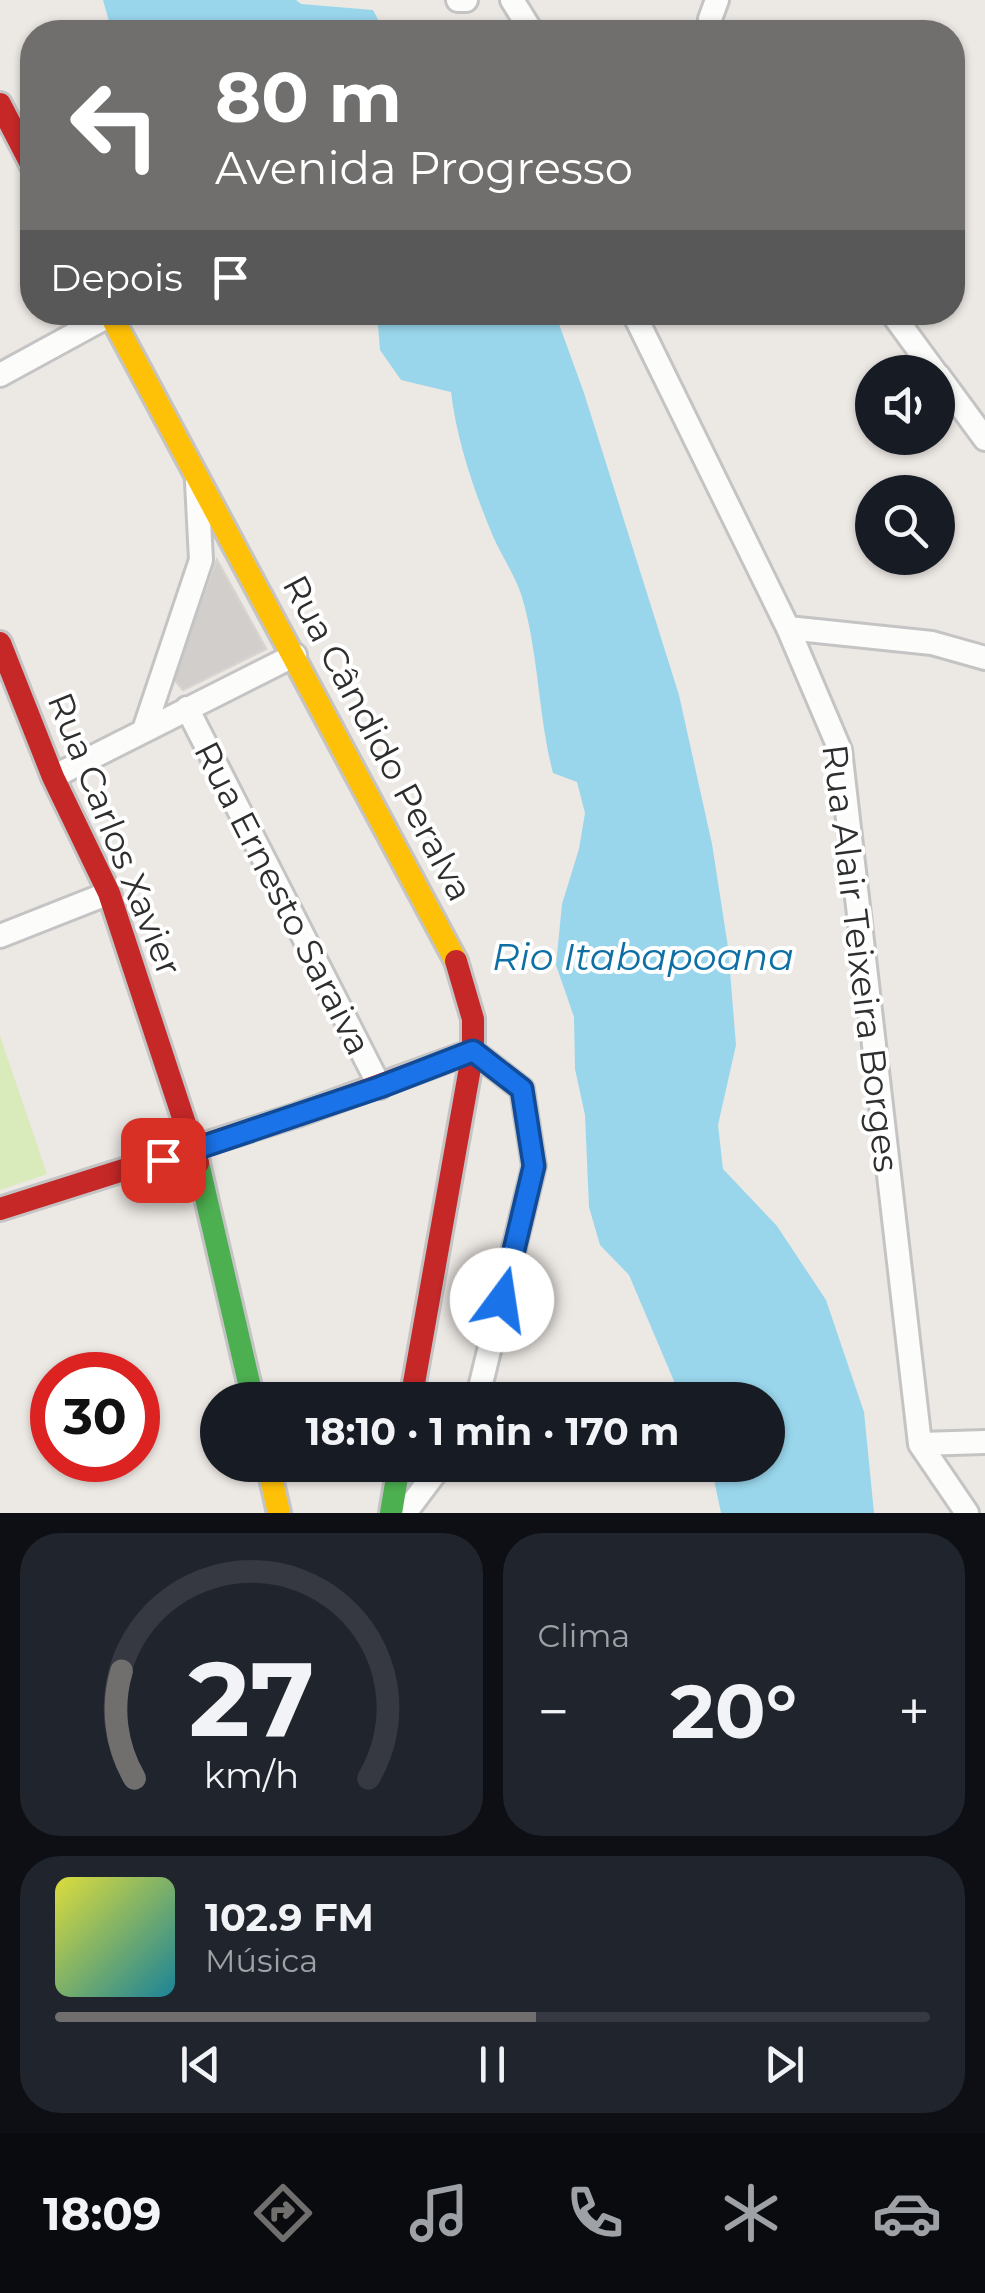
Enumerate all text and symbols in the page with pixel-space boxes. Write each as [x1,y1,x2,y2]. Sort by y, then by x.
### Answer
text: 80 m [215,54,402,140]
icon: left [50,60,180,190]
text: Avenida Progresso [215,140,633,195]
icon: arrive [203,250,258,305]
text: Depois [50,254,183,301]
map controls [855,355,955,575]
button: sound [855,355,955,455]
button: search [855,475,955,575]
street label: Rua Cândido Peralva [274,568,482,908]
street label: Rua Carlos Xavier [39,686,191,982]
street label: Rua Ernesto Saraiva [185,734,381,1062]
street label: Rua Alair Teixeira Borges [813,742,909,1174]
water label: Rio Itabapoana [492,933,794,980]
pin [121,1118,206,1203]
icon: arrive [136,1133,191,1188]
position arrow [450,1248,554,1352]
speed limit sign: 30 [30,1352,160,1482]
text: 18:10 · 1 min · 170 m [306,1408,679,1455]
text: Clima [538,1616,630,1655]
text: 27 [188,1635,314,1762]
text: 20° [670,1665,797,1757]
text: − [538,1678,569,1745]
text: + [898,1678,930,1745]
text: km/h [204,1753,299,1797]
text: 102.9 FM [205,1894,374,1941]
text: Música [205,1941,318,1980]
icon: previous [173,2037,228,2092]
icon: pause [465,2037,520,2092]
icon: next [757,2037,812,2092]
icon: directions [248,2178,318,2248]
icon: music [404,2178,474,2248]
icon: phone [560,2178,630,2248]
icon: climate [716,2178,786,2248]
icon: car [872,2178,942,2248]
text: 18:09 [43,2186,161,2241]

